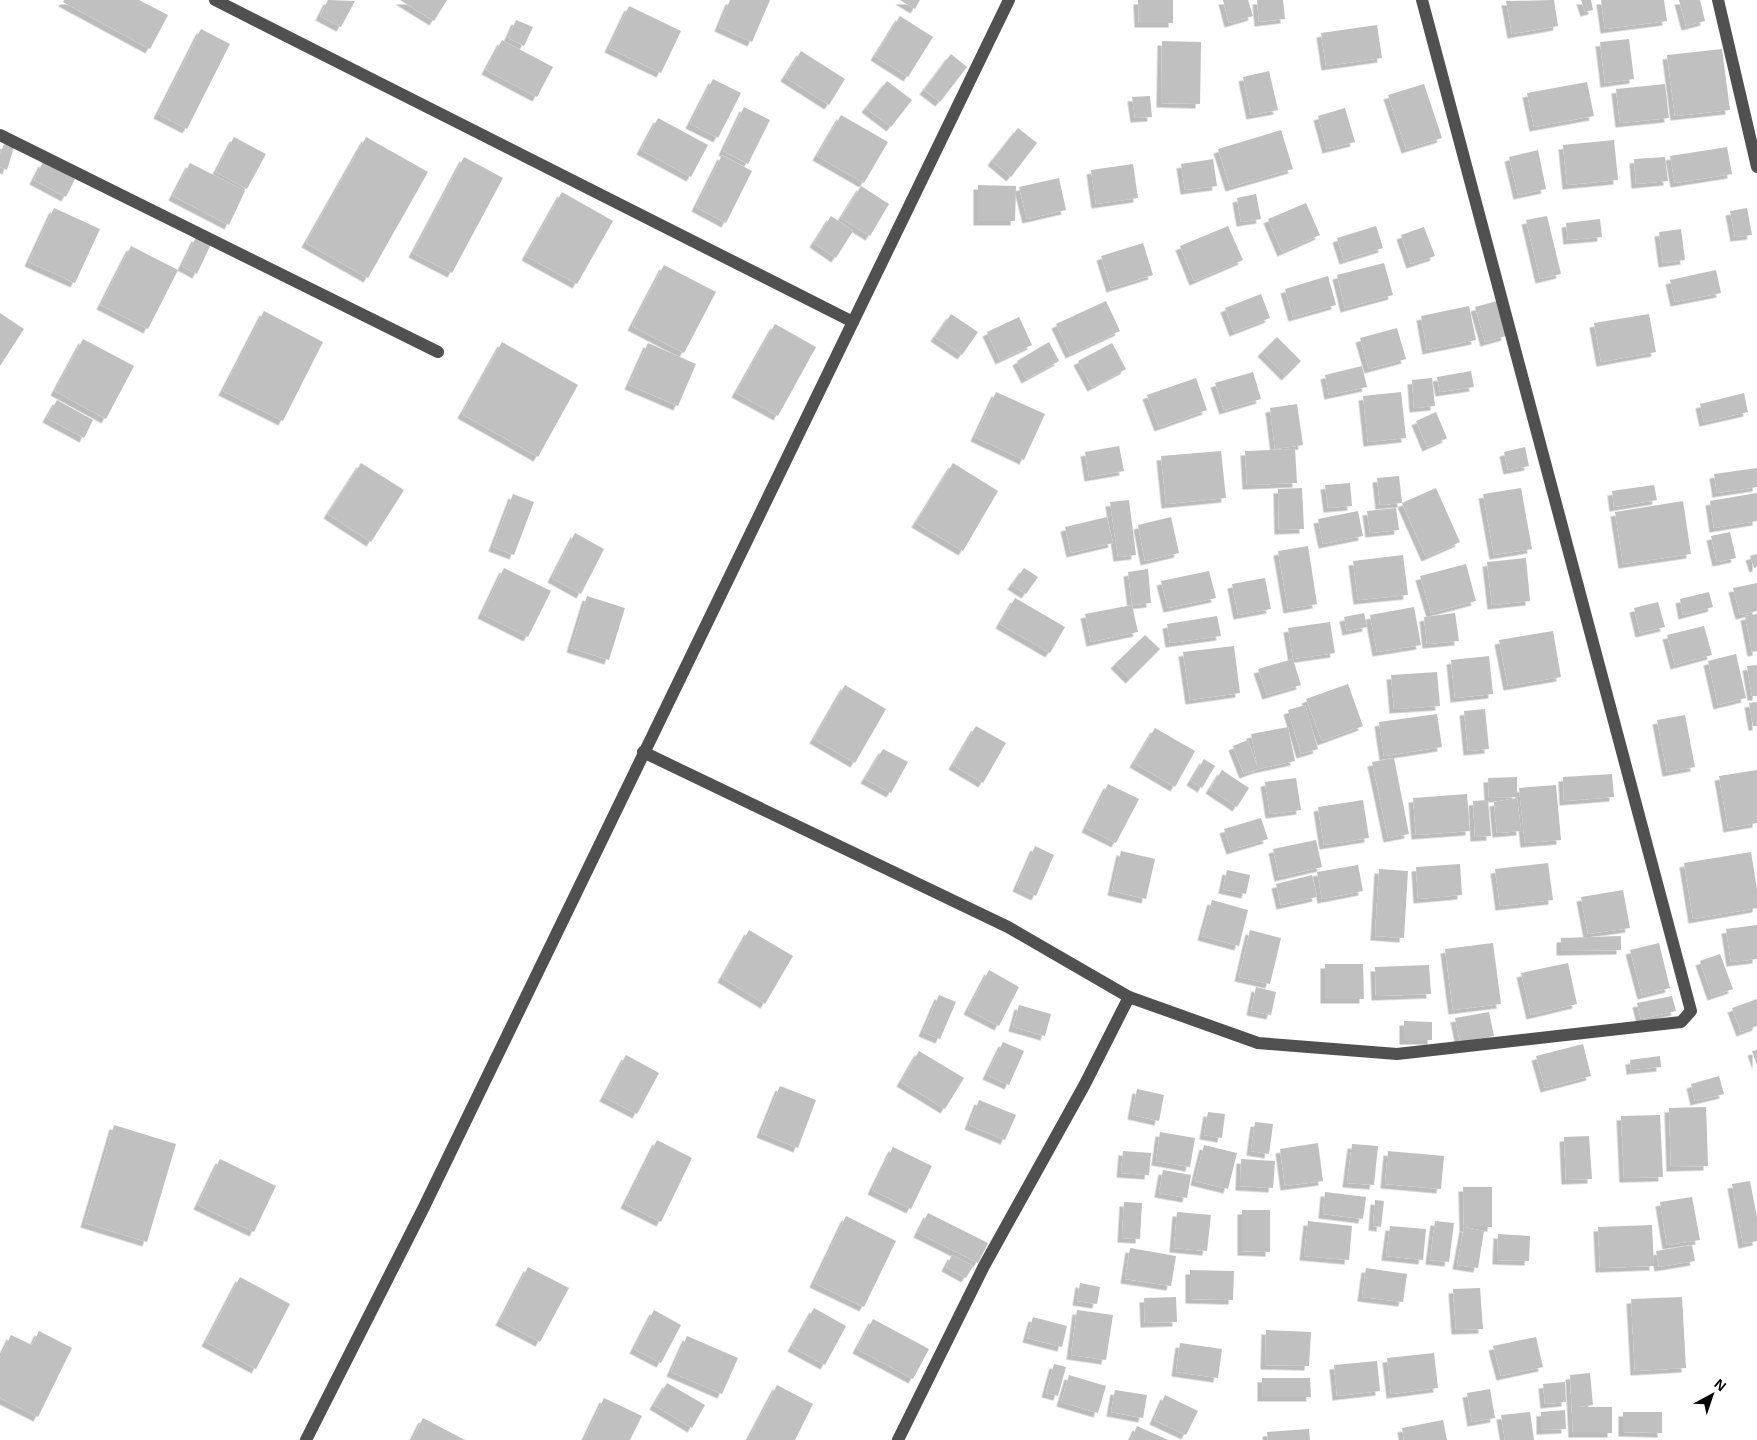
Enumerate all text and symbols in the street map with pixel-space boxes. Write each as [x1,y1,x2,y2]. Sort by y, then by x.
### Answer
north arrow [1687,1370,1737,1420]
text: N [1711,1376,1729,1394]

